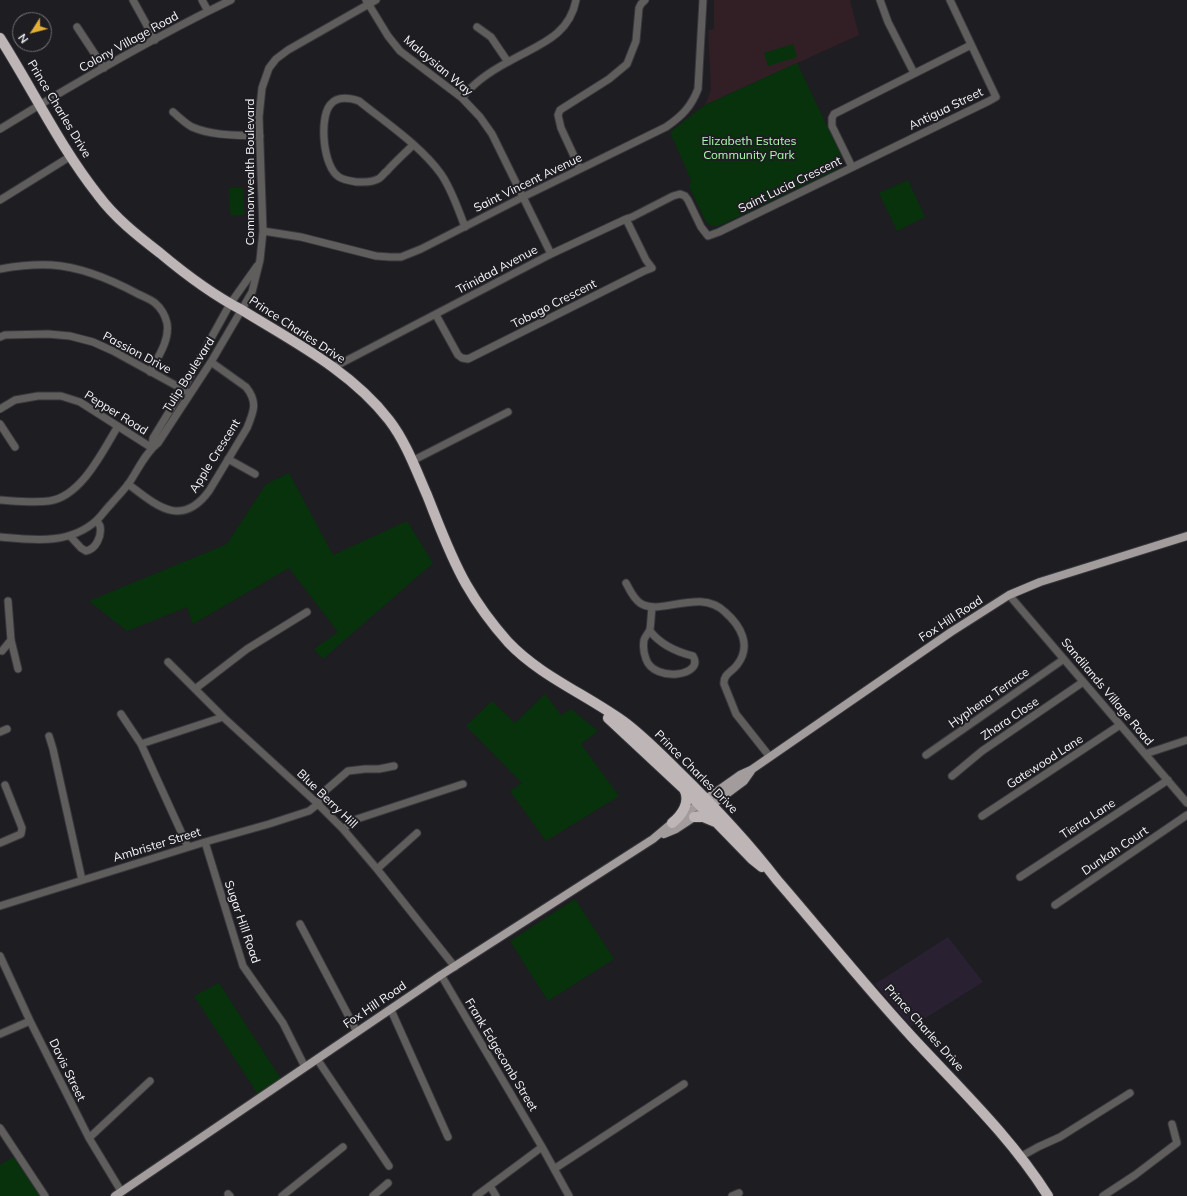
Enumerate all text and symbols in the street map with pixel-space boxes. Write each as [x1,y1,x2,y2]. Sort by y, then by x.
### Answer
street label: Colony Village Road [77,9,181,75]
north arrow [12,12,52,52]
text: N [15,31,31,46]
street label: Malaysian Way [400,33,476,99]
street label: Prince Charles Drive [24,57,94,161]
street label: Antigua Street [907,85,985,133]
street label: Commonwealth Boulevard [243,99,257,245]
park label: Elizabeth Estates Community Park [701,134,797,162]
street label: Saint Vincent Avenue [472,151,584,215]
street label: Saint Lucia Crescent [736,154,844,216]
street label: Trinidad Avenue [454,243,540,297]
street label: Tobago Crescent [509,276,599,332]
street label: Prince Charles Drive [246,294,348,366]
street label: Passion Drive [100,329,174,377]
street label: Tulip Boulevard [160,335,218,415]
street label: Pepper Road [82,388,150,438]
street label: Apple Crescent [187,416,243,496]
street label: Fox Hill Road [916,593,986,645]
street label: Sandilands Village Road [1058,635,1156,749]
street label: Hyphena Terrace [946,665,1032,731]
street label: Zhara Close [978,694,1042,744]
street label: Prince Charles Drive [651,727,741,817]
street label: Gatewood Lane [1004,732,1086,792]
street label: Blue Berry Hill [294,767,360,831]
street label: Tierra Lane [1058,796,1118,842]
street label: Dunkah Court [1079,824,1151,878]
street label: Ambrister Street [111,825,203,865]
street label: Sugar Hill Road [221,879,263,965]
street label: Fox Hill Road [341,979,409,1031]
street label: Prince Charles Drive [881,982,967,1074]
street label: Frank Edgecomb Street [462,996,540,1114]
street label: Davis Street [46,1036,88,1104]

